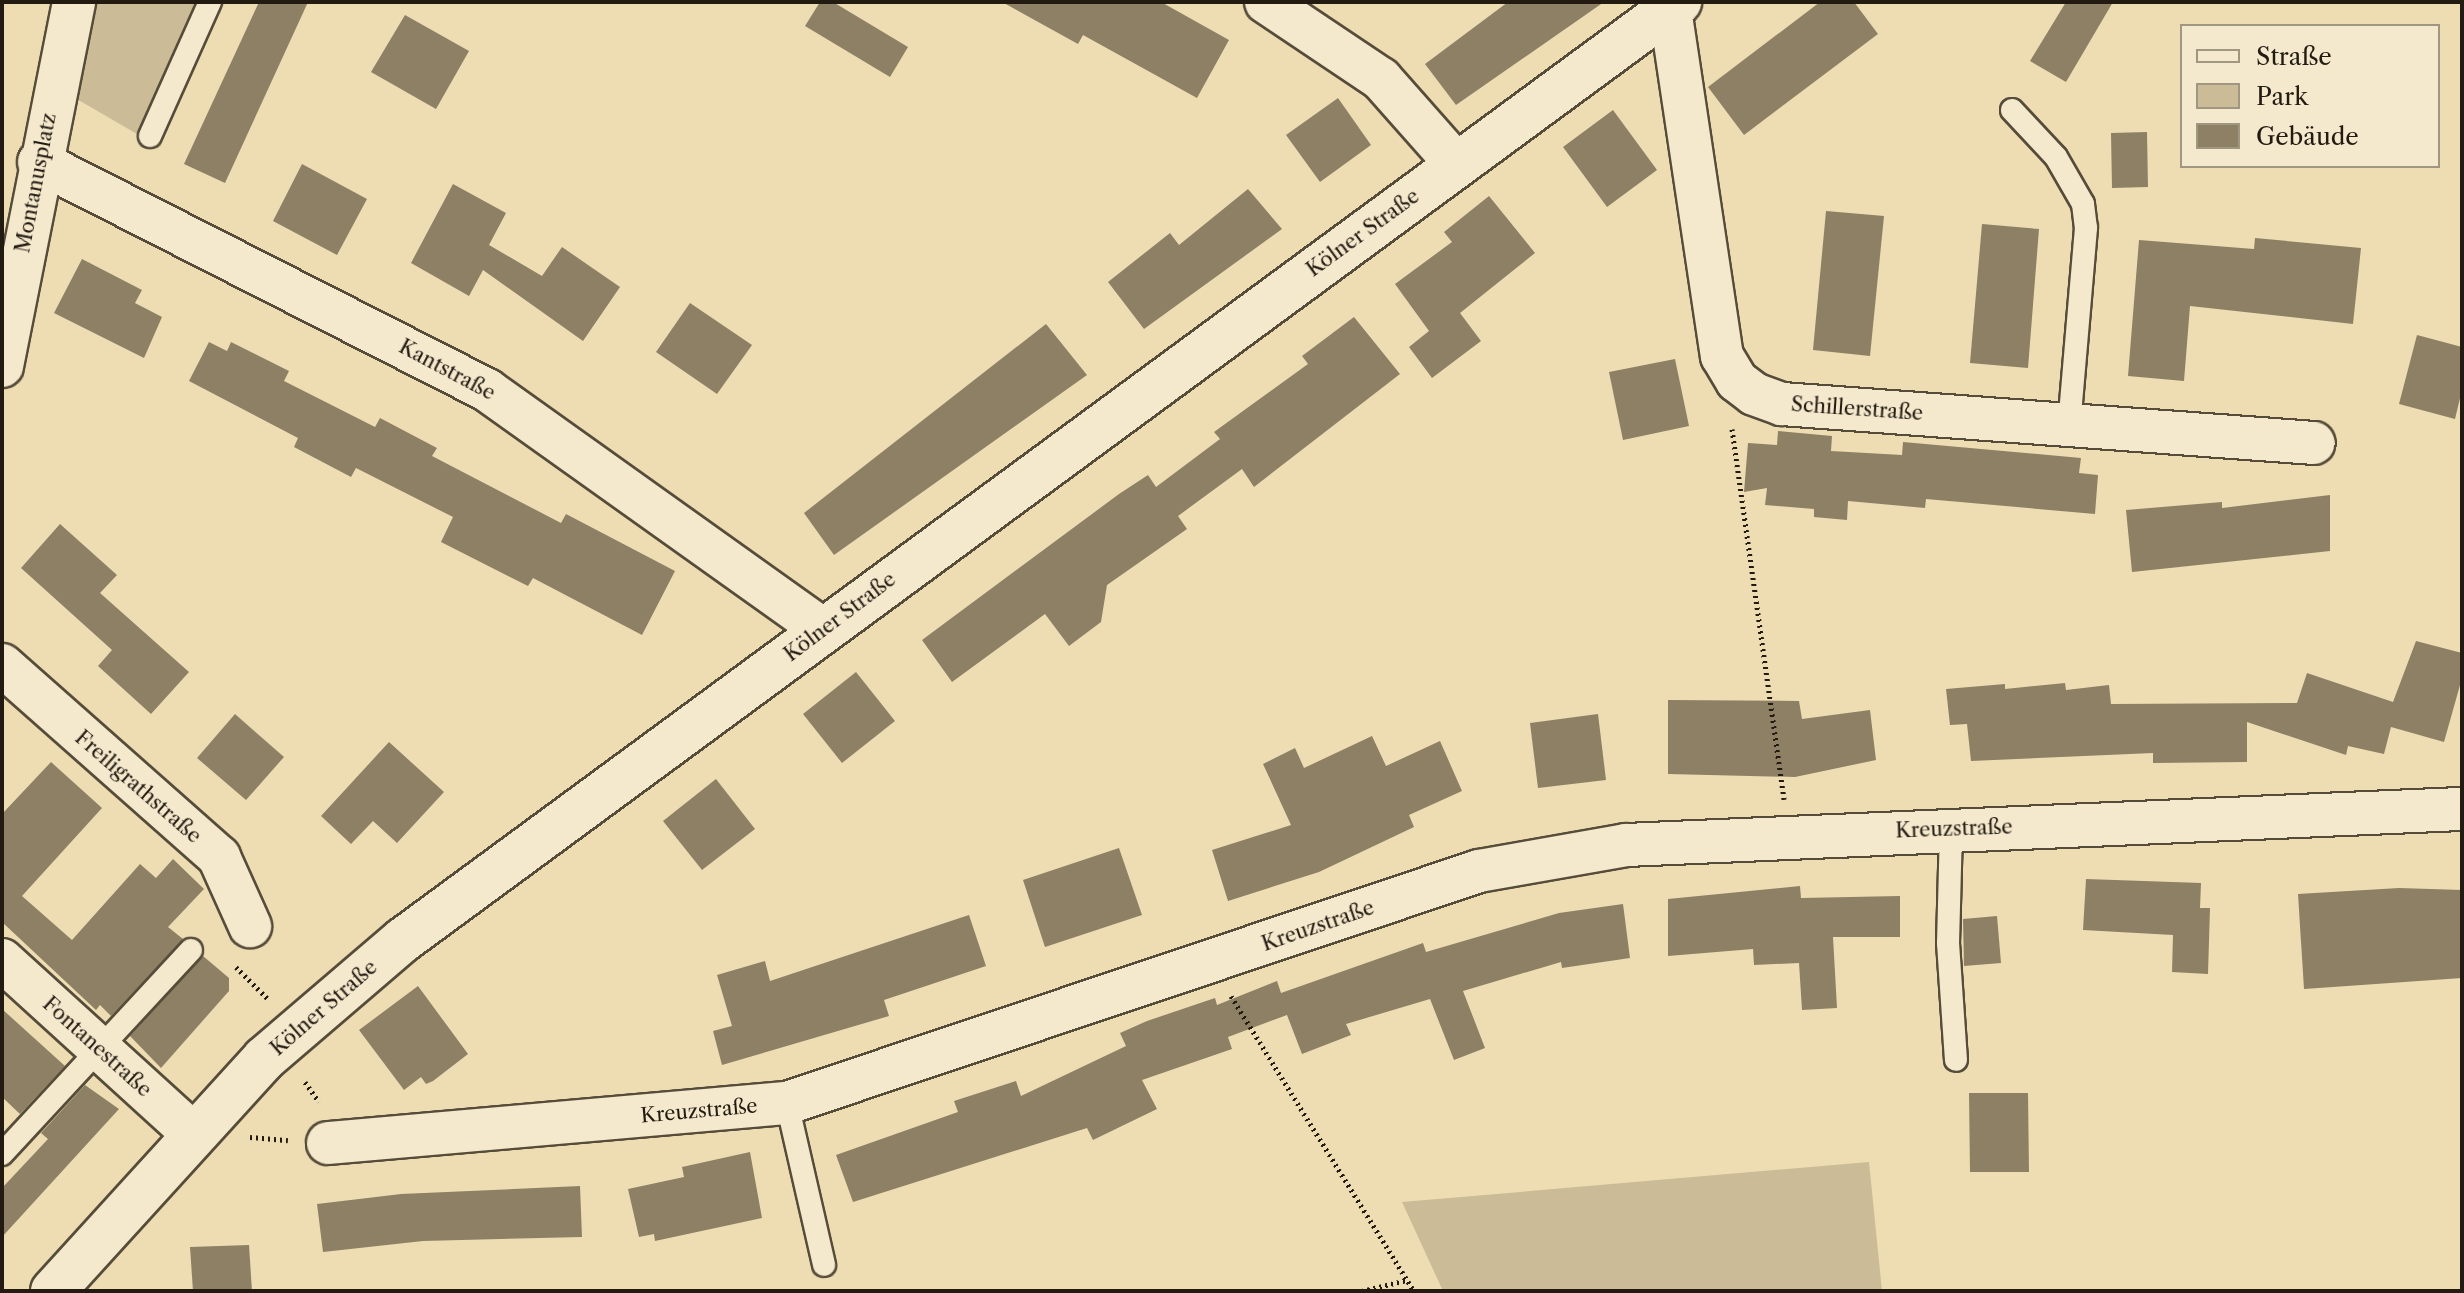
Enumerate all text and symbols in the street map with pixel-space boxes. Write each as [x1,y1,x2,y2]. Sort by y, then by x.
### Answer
legend [2180,24,2440,168]
text: Straße [2256,42,2332,71]
text: Park [2256,82,2308,111]
street label: Montanusplatz [11,111,61,255]
text: Gebäude [2256,122,2359,151]
street label: Kölner Straße [1302,184,1424,282]
street label: Kantstraße [395,335,499,405]
street label: Schillerstraße [1790,392,1924,426]
street label: Kölner Straße [779,567,901,667]
street label: Freiligrathstraße [70,726,206,848]
street label: Kreuzstraße [1895,815,2013,843]
street label: Kreuzstraße [1259,896,1377,956]
street label: Kölner Straße [266,955,382,1061]
street label: Fontanestraße [38,992,156,1102]
street label: Kreuzstraße [640,1094,758,1128]

